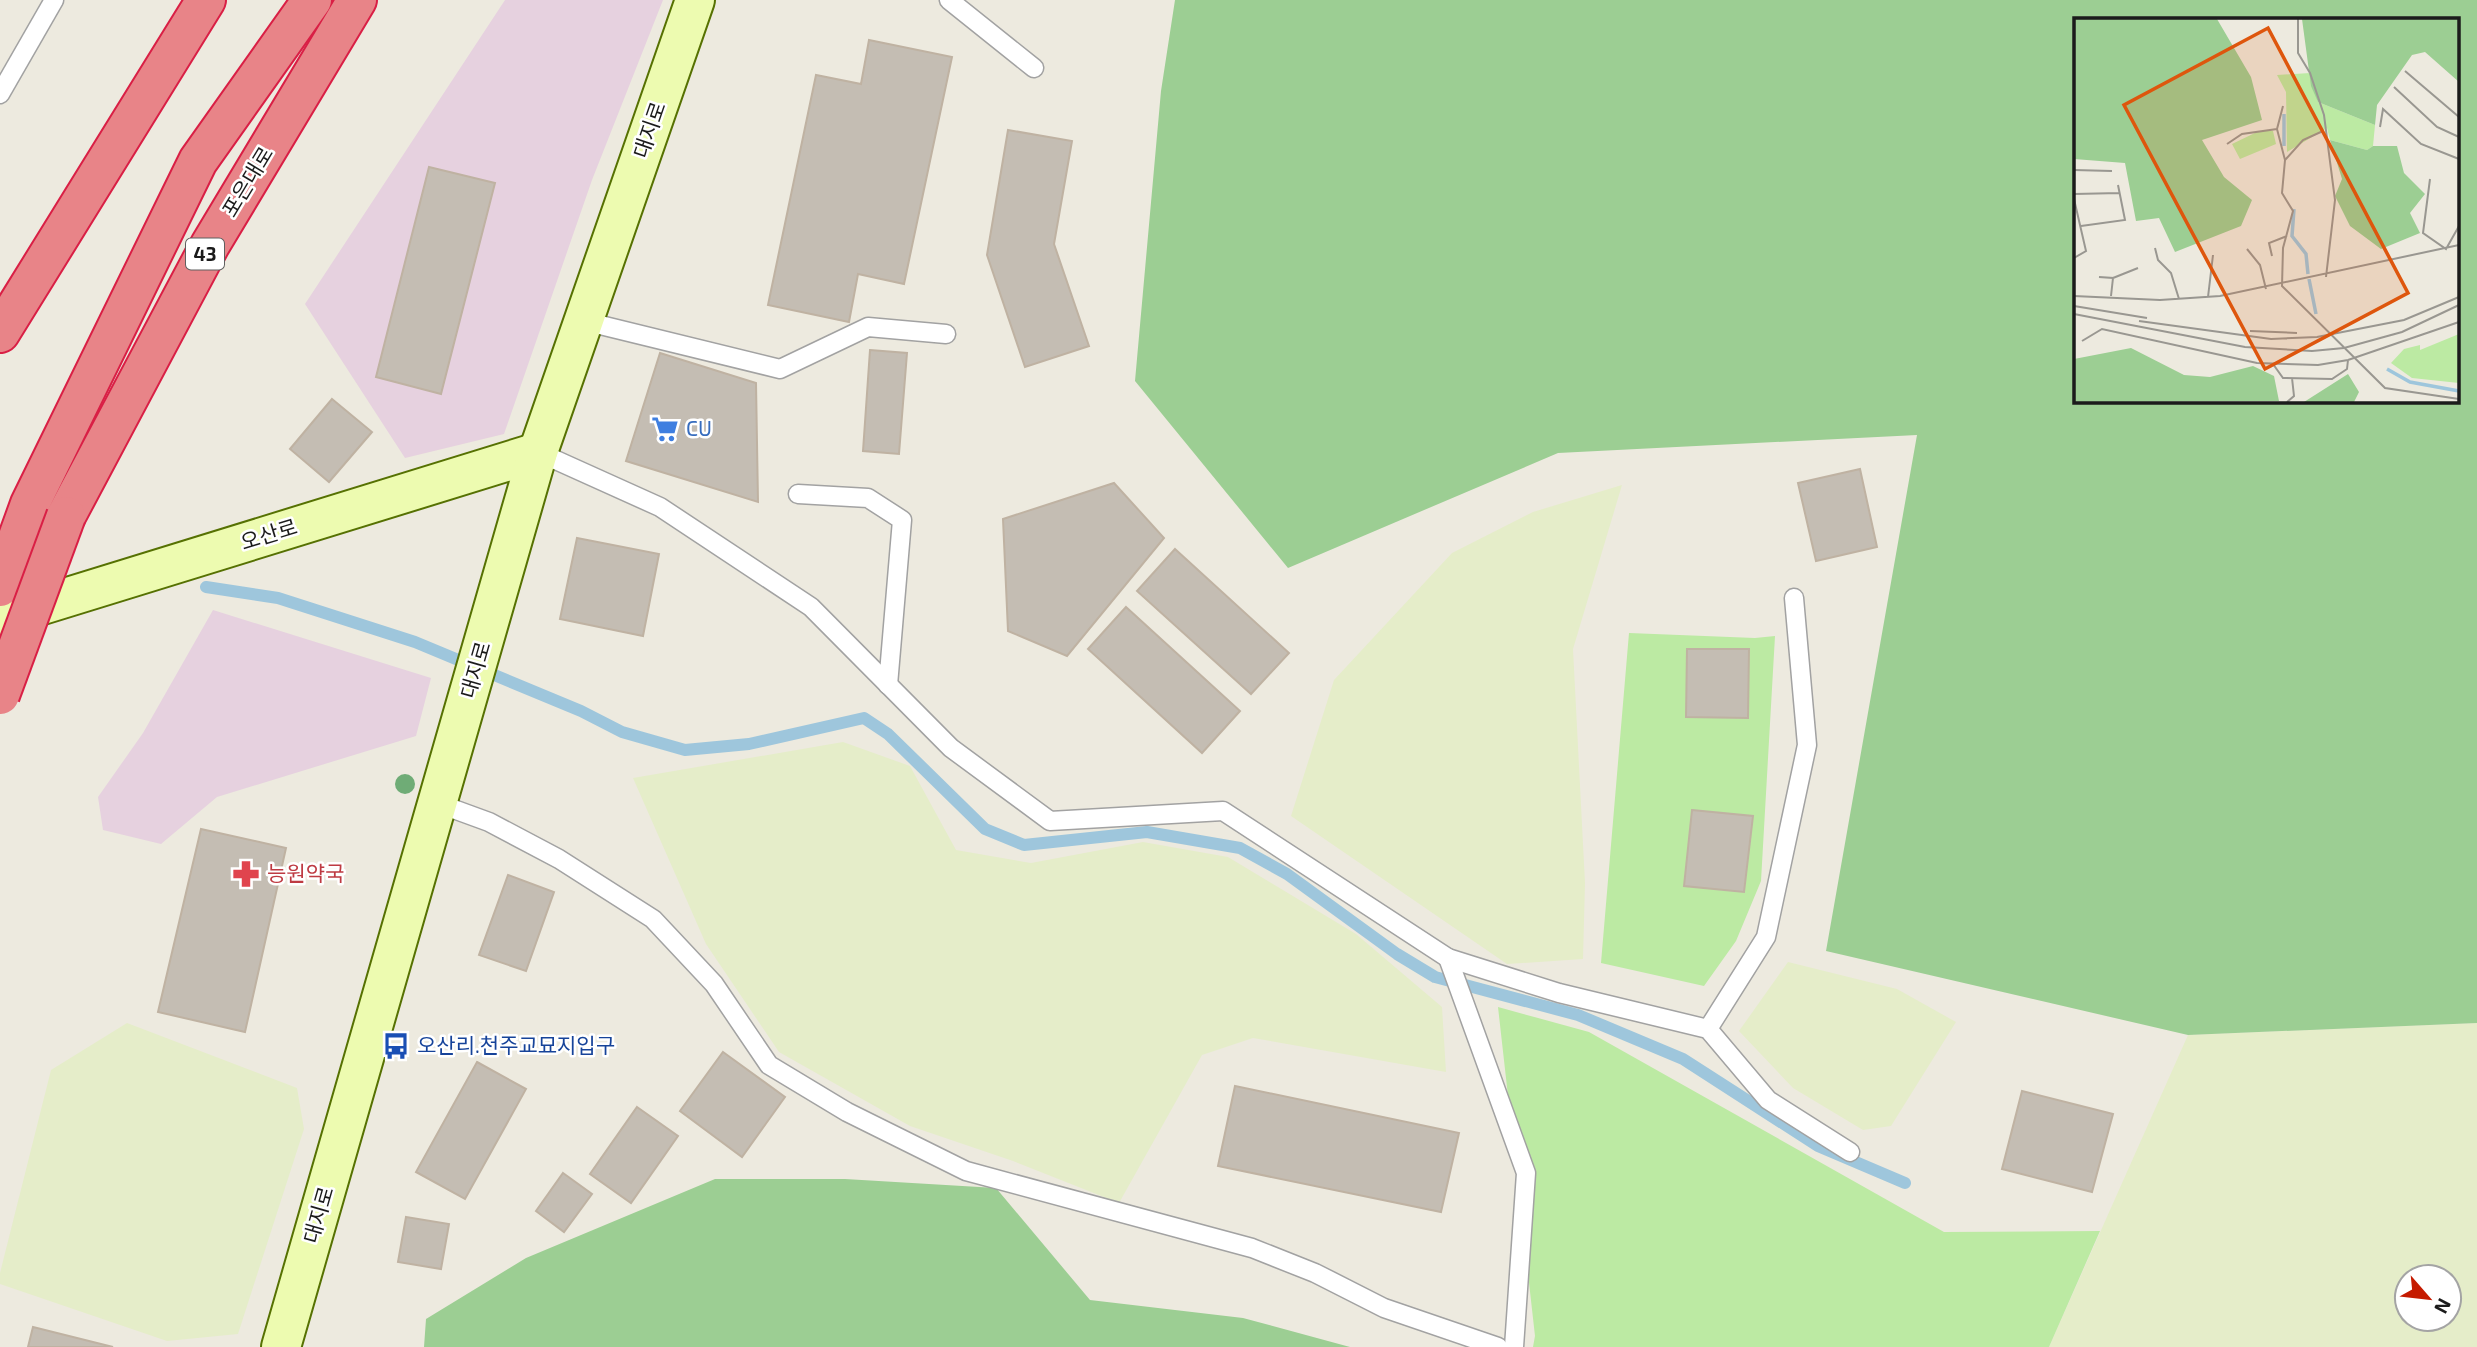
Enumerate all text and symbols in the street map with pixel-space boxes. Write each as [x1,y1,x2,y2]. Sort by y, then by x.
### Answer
inset map [2074,18,2460,402]
street label: 대지로 [627,98,670,161]
street label: 포은대로 [216,142,277,221]
road number: 43 [186,238,224,270]
supermarket icon: CU [650,414,680,444]
place label: CU [686,415,712,440]
street label: 오산로 [237,513,300,554]
street label: 대지로 [455,638,495,701]
pharmacy icon: 능원약국 [231,859,261,889]
place label: 능원약국 [267,860,344,885]
bus stop icon: 오산리.천주교묘지입구 [381,1031,411,1061]
place label: 오산리.천주교묘지입구 [417,1032,615,1057]
street label: 대지로 [298,1183,338,1246]
north arrow [2393,1263,2463,1333]
text: N [2430,1295,2457,1318]

